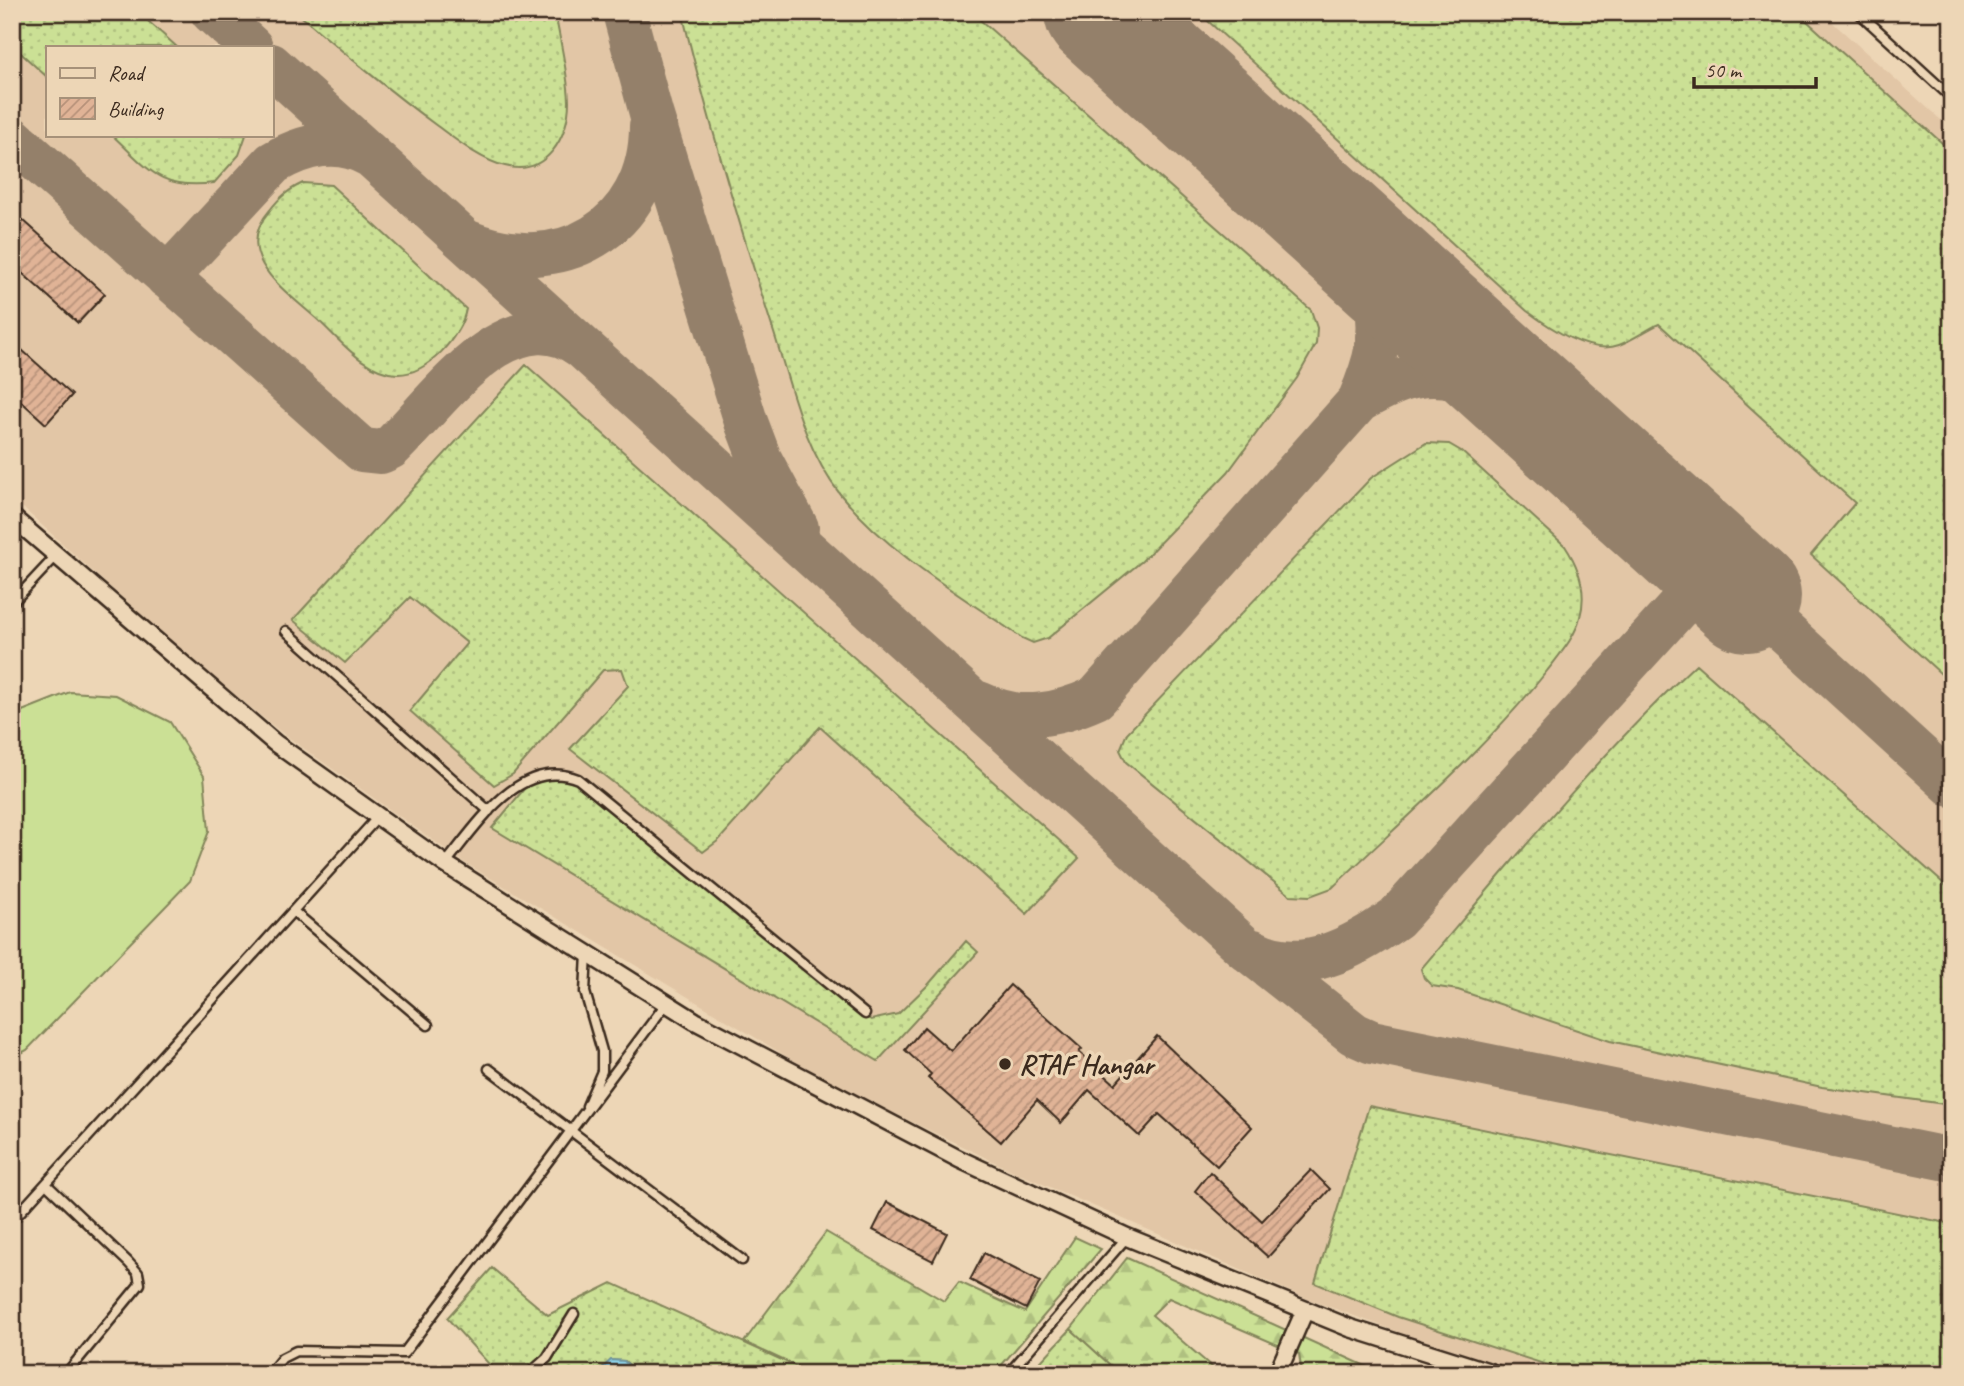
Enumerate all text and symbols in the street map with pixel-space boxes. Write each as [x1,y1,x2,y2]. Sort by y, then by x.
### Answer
legend [46,46,273,136]
scale bar [1694,46,1817,90]
text: 50 m [1705,57,1743,83]
text: Road [108,60,147,86]
text: Building [108,96,165,122]
place label: RTAF Hangar [1019,1047,1156,1082]
marker: RTAF Hangar [997,1056,1013,1072]

